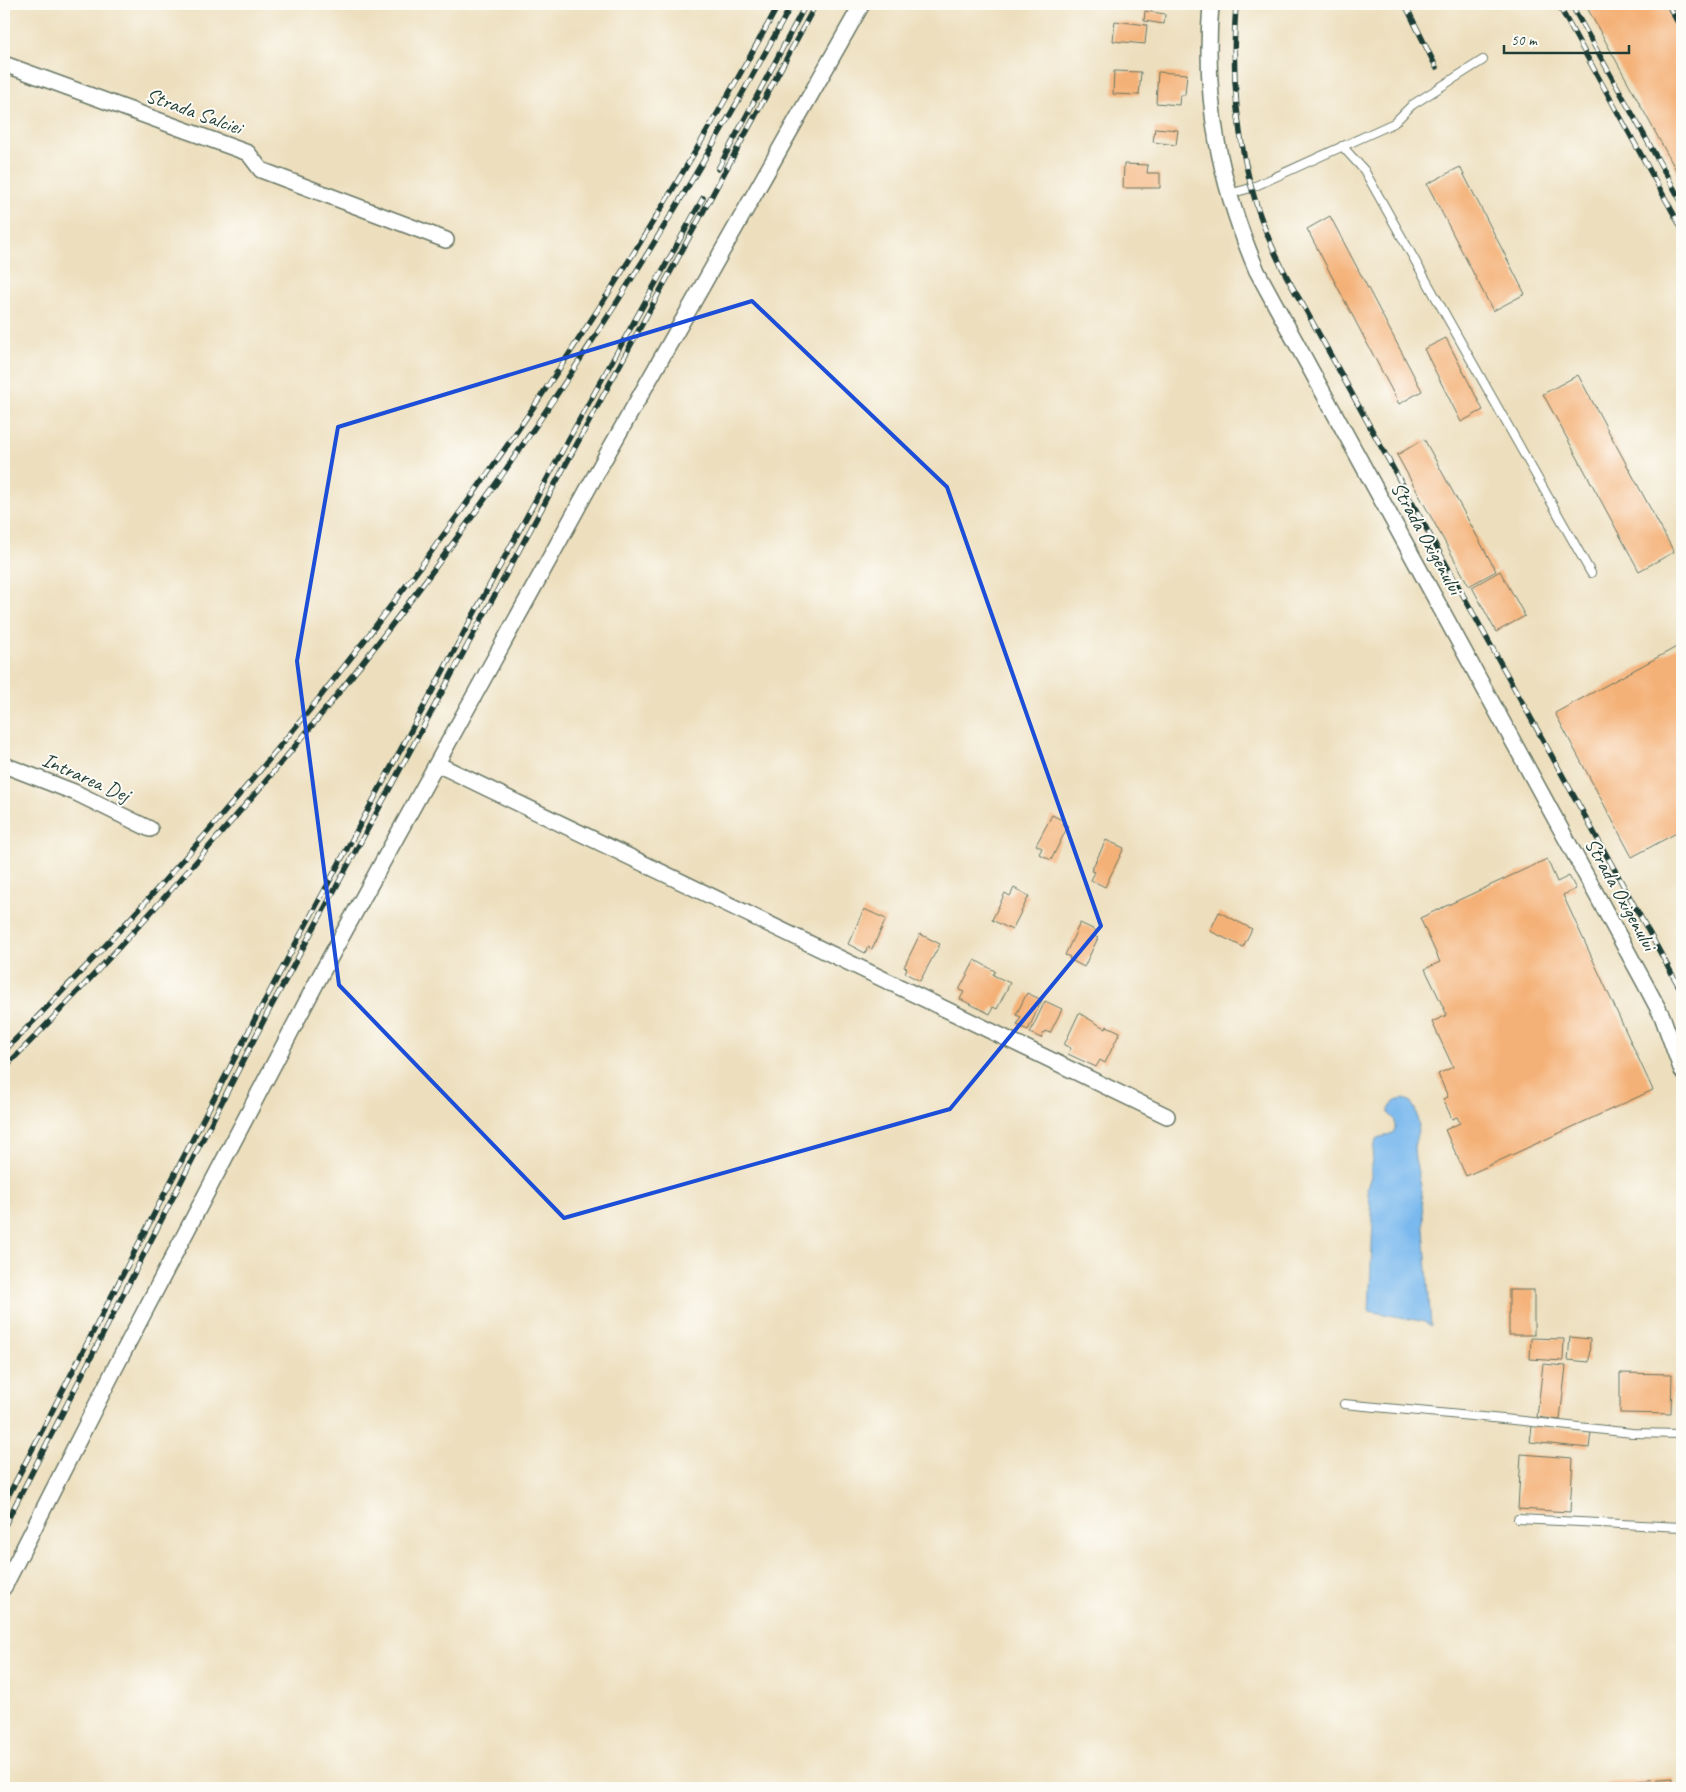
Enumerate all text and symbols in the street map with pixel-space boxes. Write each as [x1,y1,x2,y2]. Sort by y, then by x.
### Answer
scale bar [1504,22,1628,54]
text: 50 m [1511,31,1538,50]
street label: Strada Salciei [142,82,249,141]
street label: Strada Oxigenului [1385,477,1470,602]
street label: Intrarea Dej [38,746,136,809]
street label: Strada Oxigenului [1579,833,1664,958]

